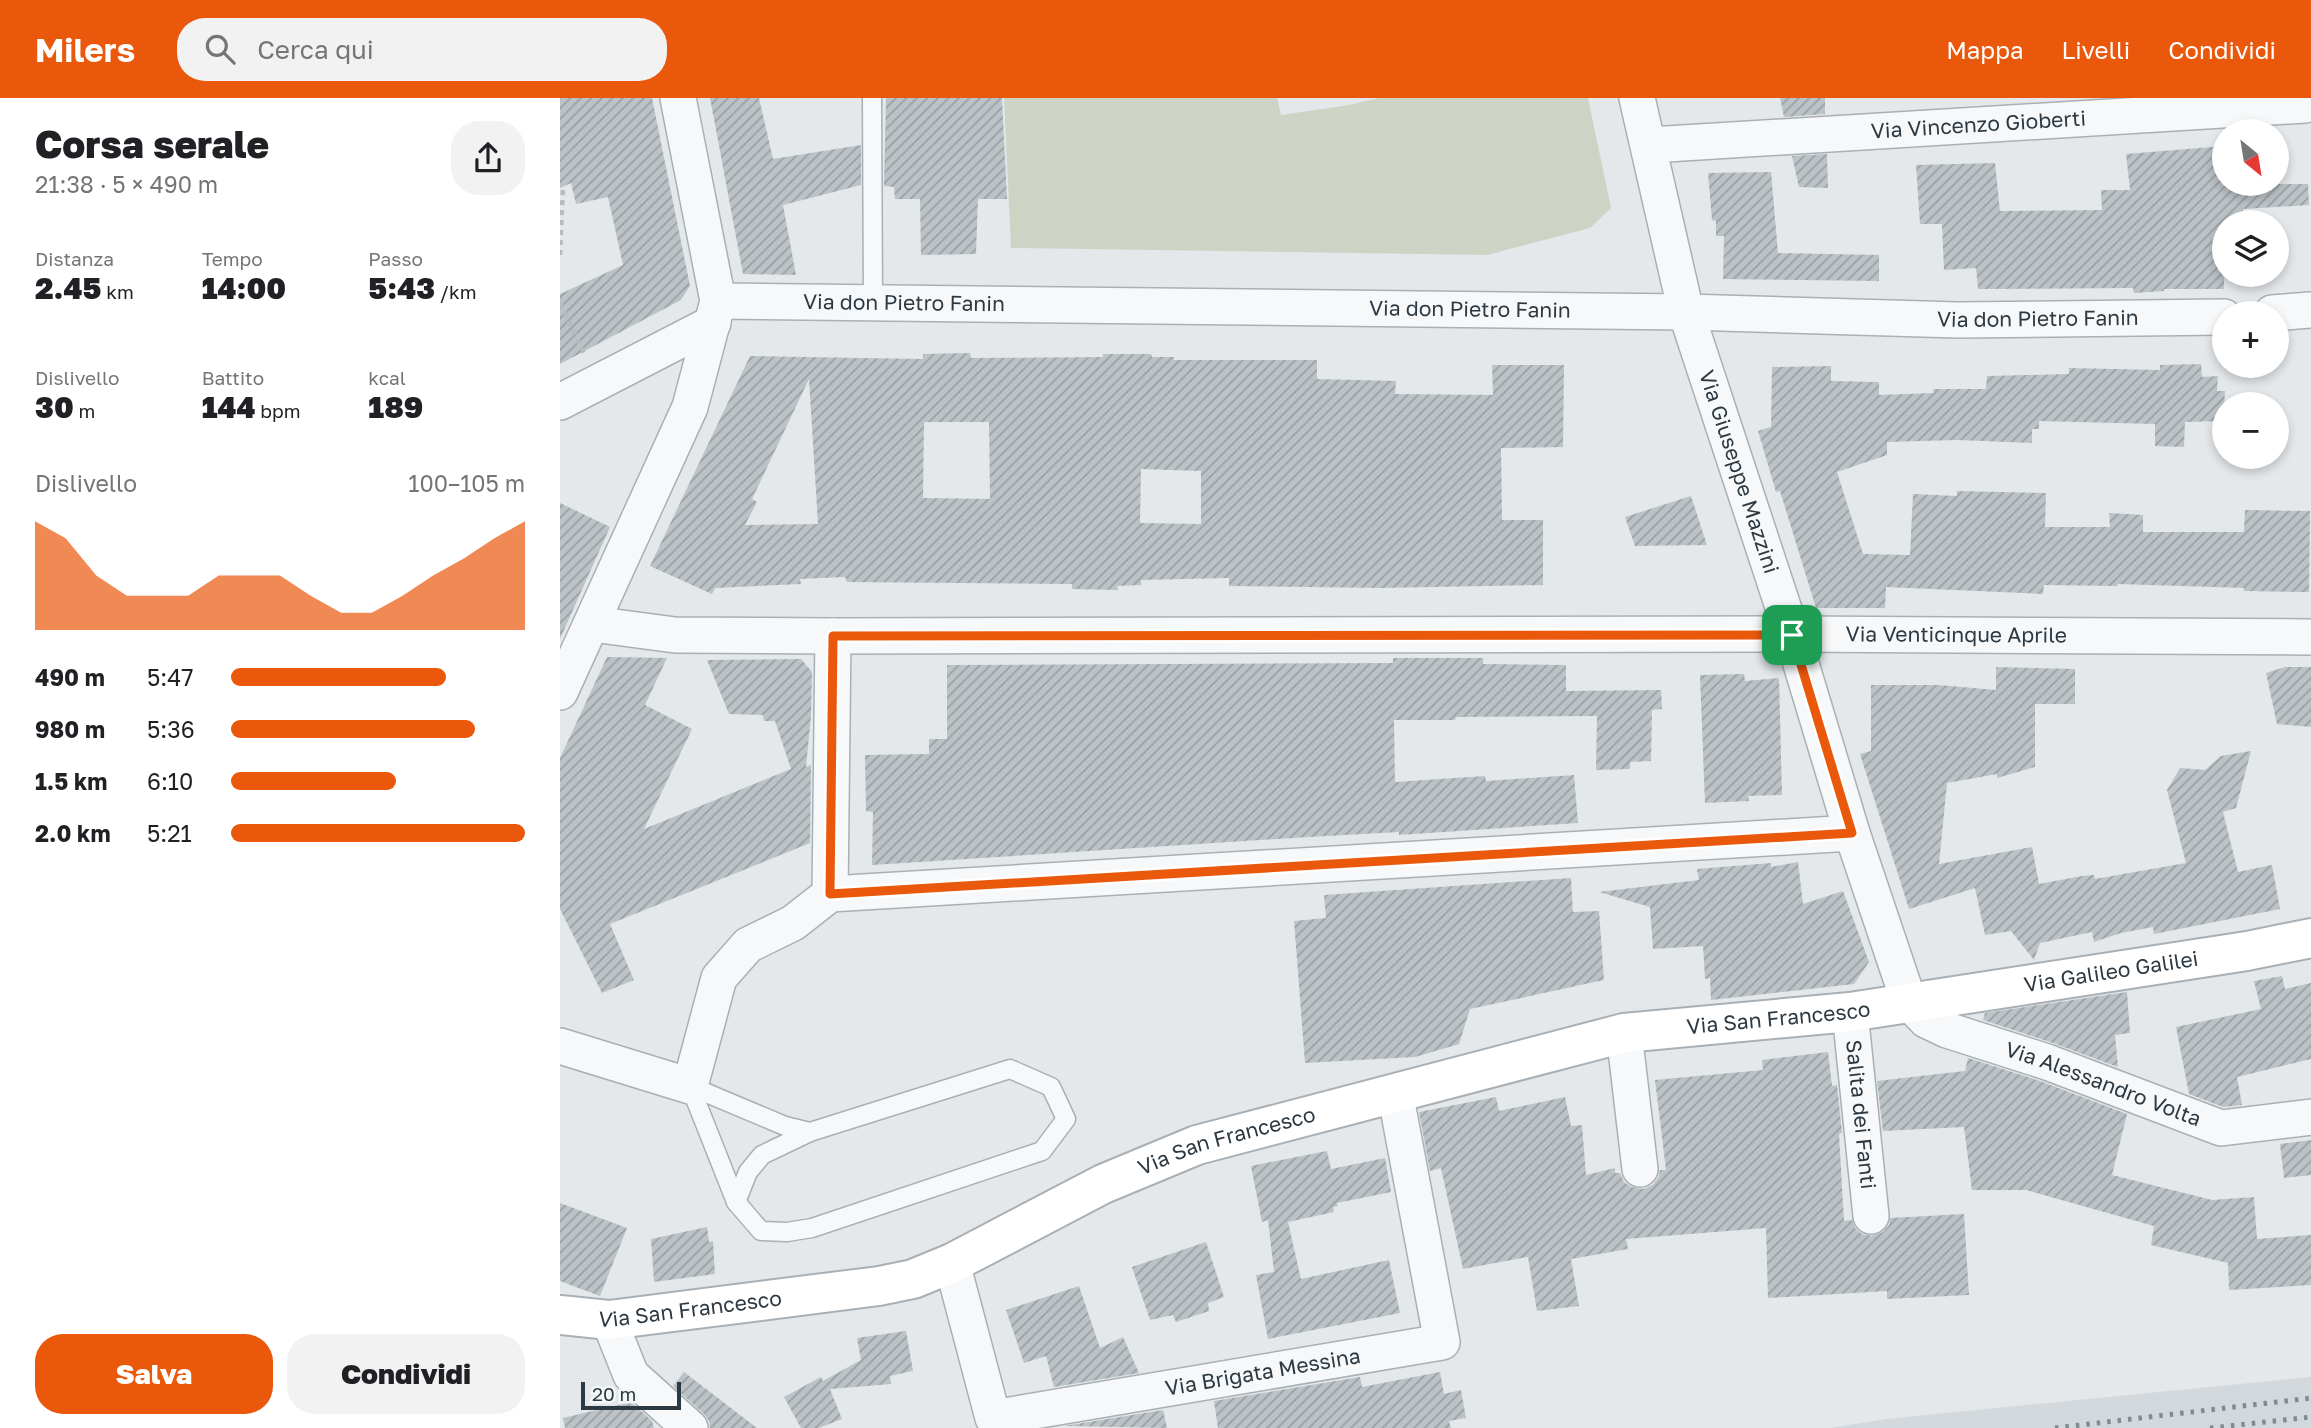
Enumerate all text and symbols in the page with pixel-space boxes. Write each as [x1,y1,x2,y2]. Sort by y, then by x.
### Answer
search box [177,18,667,81]
text: Milers [35,30,135,69]
icon: search [201,30,239,68]
text: Cerca qui [257,34,374,65]
text: Mappa [1946,35,2023,64]
text: Livelli [2061,35,2130,64]
text: Condividi [2168,35,2276,64]
street label: Via Vincenzo Gioberti [1870,104,2087,143]
north arrow [2212,119,2289,196]
map controls [2212,119,2289,469]
text: Corsa serale [35,121,269,166]
button: share [451,121,525,195]
text: 21:38 · 5 × 490 m [35,170,218,198]
button: layers [2212,210,2289,287]
text: Distanza [35,247,114,270]
text: Tempo [202,247,263,270]
text: Passo [368,247,423,270]
text: 2.45 [35,270,101,306]
text: 14:00 [202,270,286,306]
text: 5:43 [368,270,435,306]
text: km [101,280,134,303]
text: /km [435,280,477,303]
street label: Via don Pietro Fanin [803,288,1005,316]
street label: Via don Pietro Fanin [1369,294,1571,323]
button: + [2212,301,2289,378]
street label: Via don Pietro Fanin [1937,304,2139,332]
text: Dislivello [35,366,119,389]
text: Battito [202,366,264,389]
text: kcal [368,366,406,389]
street label: Via Giuseppe Mazzini [1694,367,1785,577]
text: 30 [35,389,74,425]
text: 144 [202,389,256,425]
text: 189 [368,389,423,425]
button: − [2212,392,2289,469]
text: m [74,399,95,422]
text: bpm [256,399,301,422]
text: Dislivello [35,469,137,497]
text: 100–105 m [408,469,525,497]
pin [1762,605,1822,665]
icon: arrive [1773,616,1811,654]
street label: Via Venticinque Aprile [1846,620,2067,648]
text: 490 m [35,663,105,691]
text: 5:47 [147,663,193,691]
text: 980 m [35,715,105,743]
text: 5:36 [147,715,195,743]
text: 1.5 km [35,767,107,795]
text: 6:10 [147,767,193,795]
text: 2.0 km [35,819,111,847]
text: 5:21 [147,819,192,847]
street label: Via Galileo Galilei [2022,945,2200,997]
street label: Via San Francesco [1685,995,1872,1039]
street label: Via Alessandro Volta [2002,1035,2205,1131]
street label: Salita dei Fanti [1841,1038,1882,1190]
street label: Via San Francesco [1134,1101,1318,1180]
street label: Via San Francesco [597,1284,783,1332]
button: Salva [35,1334,273,1414]
button: Condividi [287,1334,525,1414]
street label: Via Brigata Messina [1163,1342,1362,1401]
scale bar [581,1379,681,1411]
text: 20 m [592,1382,636,1405]

